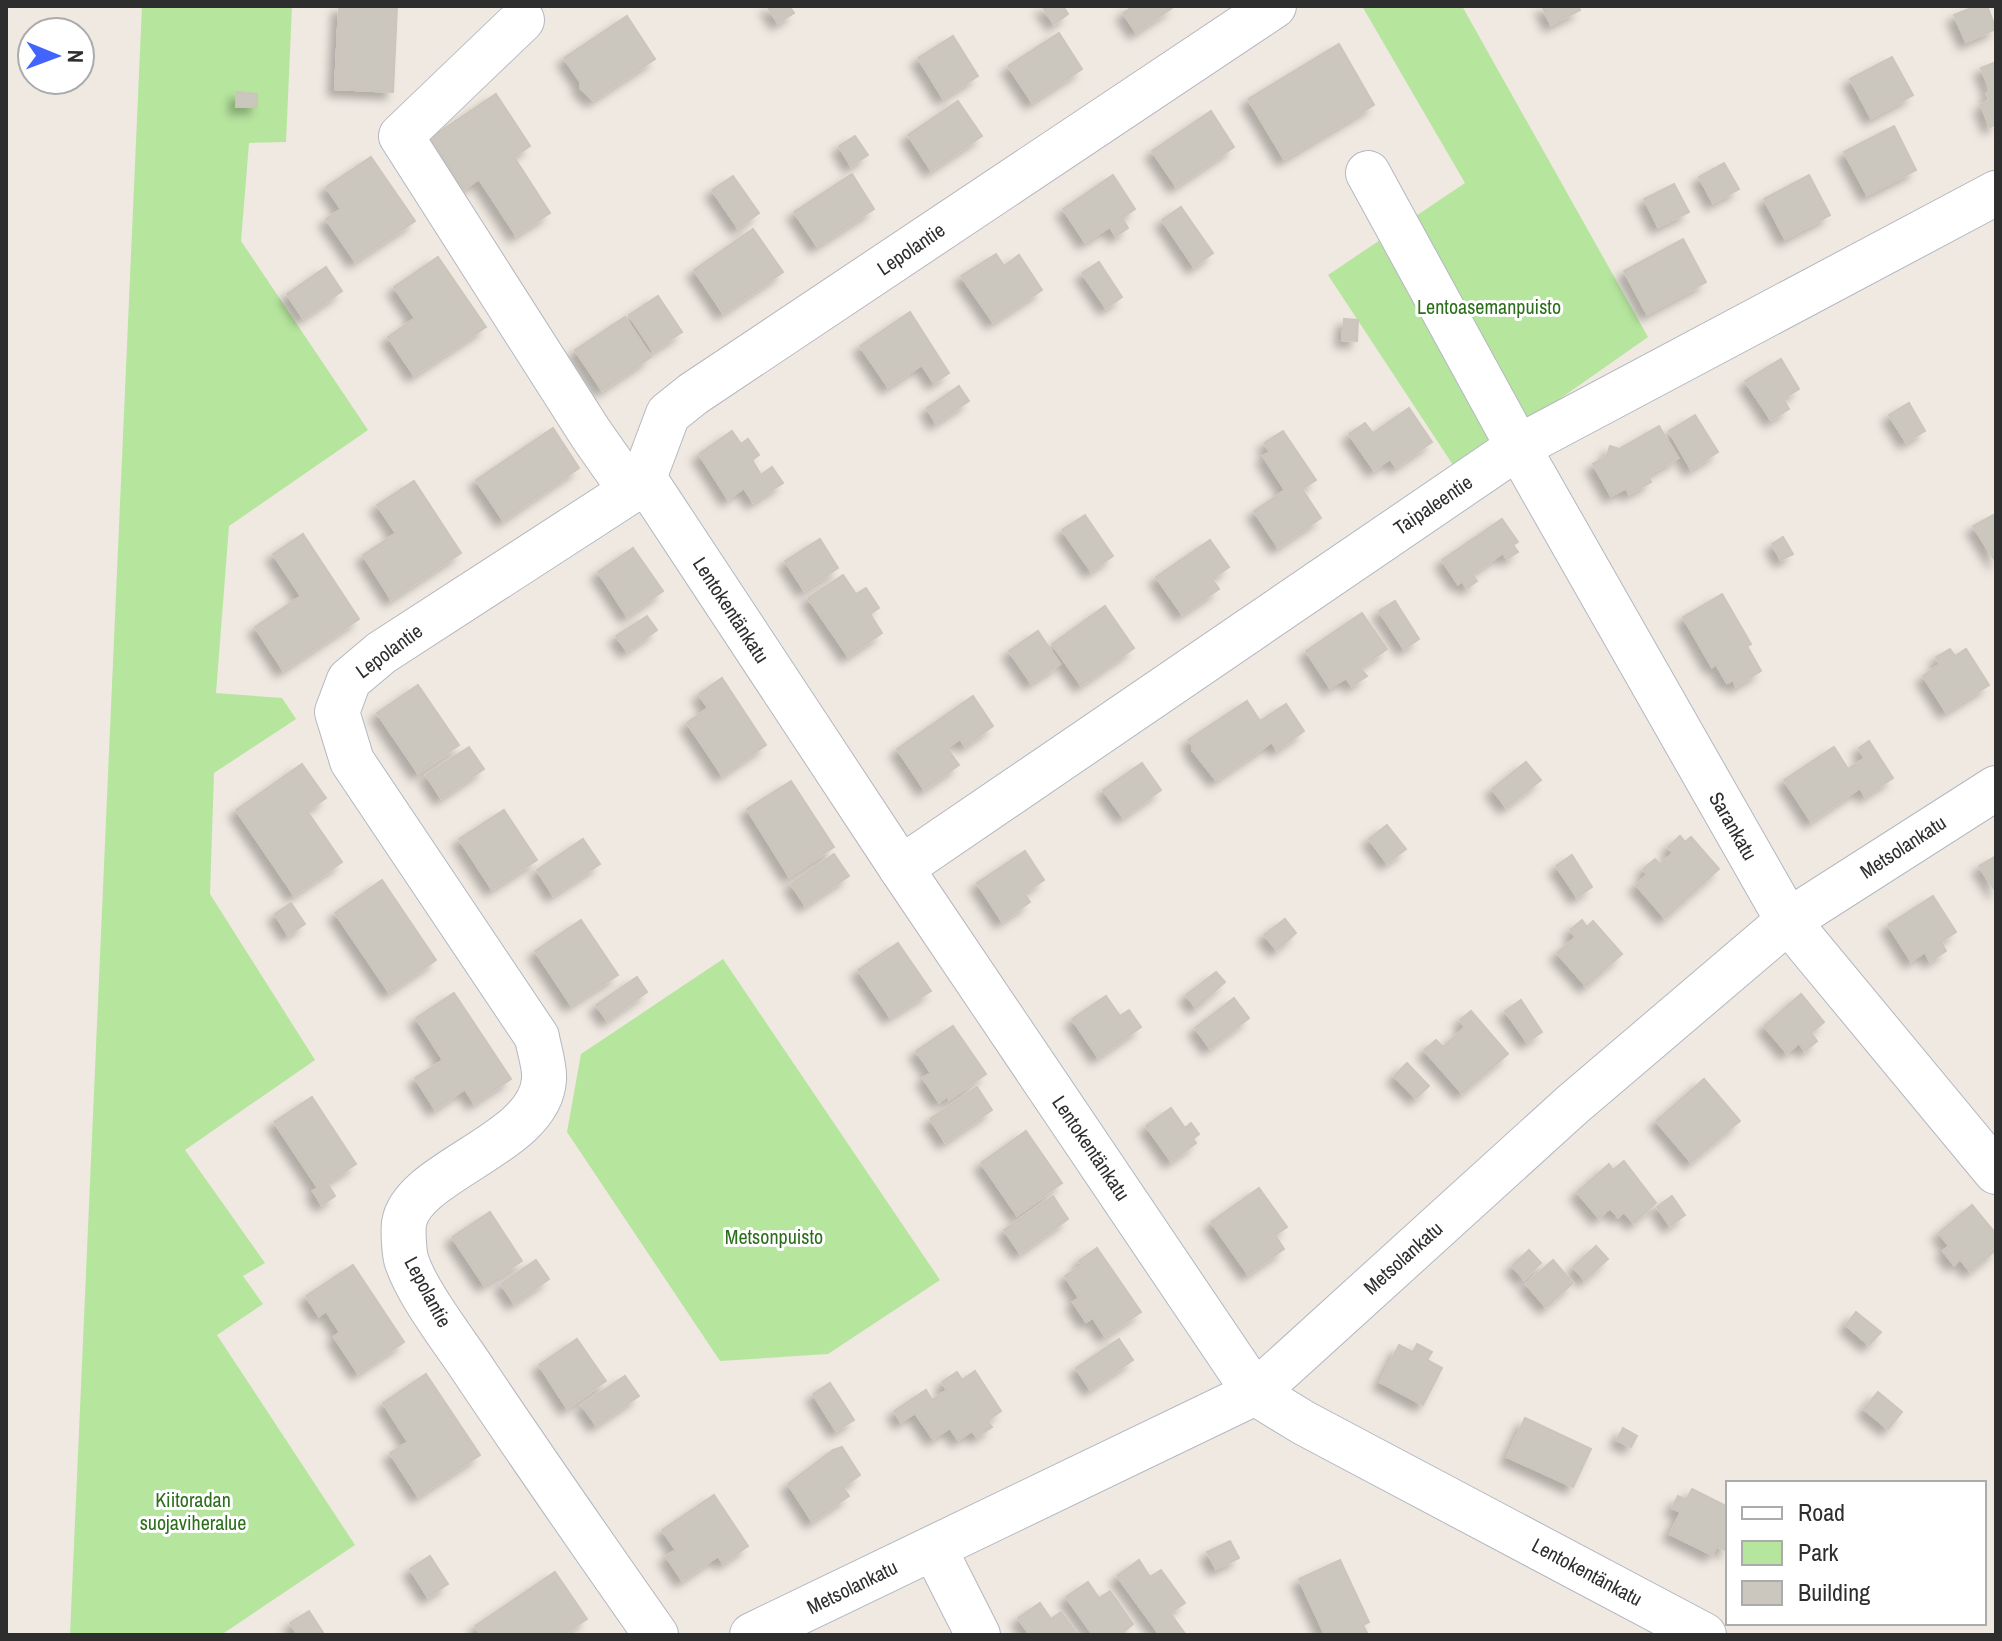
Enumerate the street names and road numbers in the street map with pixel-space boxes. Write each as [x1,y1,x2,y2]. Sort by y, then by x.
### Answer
street label: Lepolantie [871,216,950,281]
street label: Taipaleentie [1388,468,1477,541]
street label: Lentokentänkatu [687,552,776,668]
street label: Lepolantie [350,617,428,684]
street label: Sarankatu [1703,787,1764,865]
street label: Metsolankatu [1854,809,1951,884]
street label: Lentokentänkatu [1046,1090,1137,1206]
street label: Metsolankatu [1357,1215,1448,1300]
street label: Lepolantie [399,1252,458,1332]
street label: Lentokentänkatu [1527,1531,1647,1612]
street label: Metsolankatu [802,1553,902,1620]

